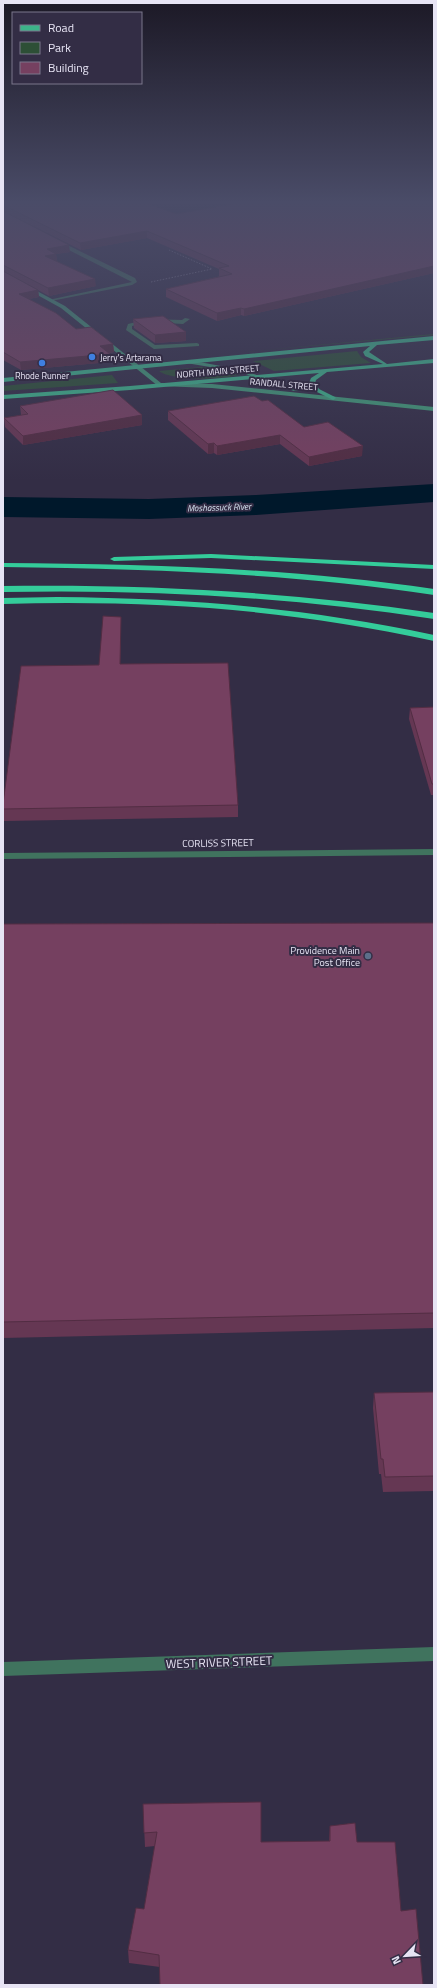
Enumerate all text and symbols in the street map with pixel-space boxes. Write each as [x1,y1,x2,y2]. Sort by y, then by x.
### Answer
legend [12,12,142,84]
text: Road [48,18,74,37]
text: Park [48,38,71,57]
text: Building [48,58,89,77]
place label: Jerry's Artarama [100,351,162,364]
marker: Jerry's Artarama [87,352,97,362]
marker: Rhode Runner [37,358,47,368]
street label: NORTH MAIN STREET [176,361,260,381]
place label: Rhode Runner [15,369,69,382]
street label: RANDALL STREET [249,375,319,393]
water label: Moshassuck River [187,499,252,515]
street label: CORLISS STREET [182,835,255,851]
place label: Providence Main Post Office [290,943,360,970]
marker: Providence Main Post Office [363,951,373,961]
street label: WEST RIVER STREET [165,1651,273,1673]
north arrow [385,1936,425,1976]
text: N [387,1953,405,1967]

